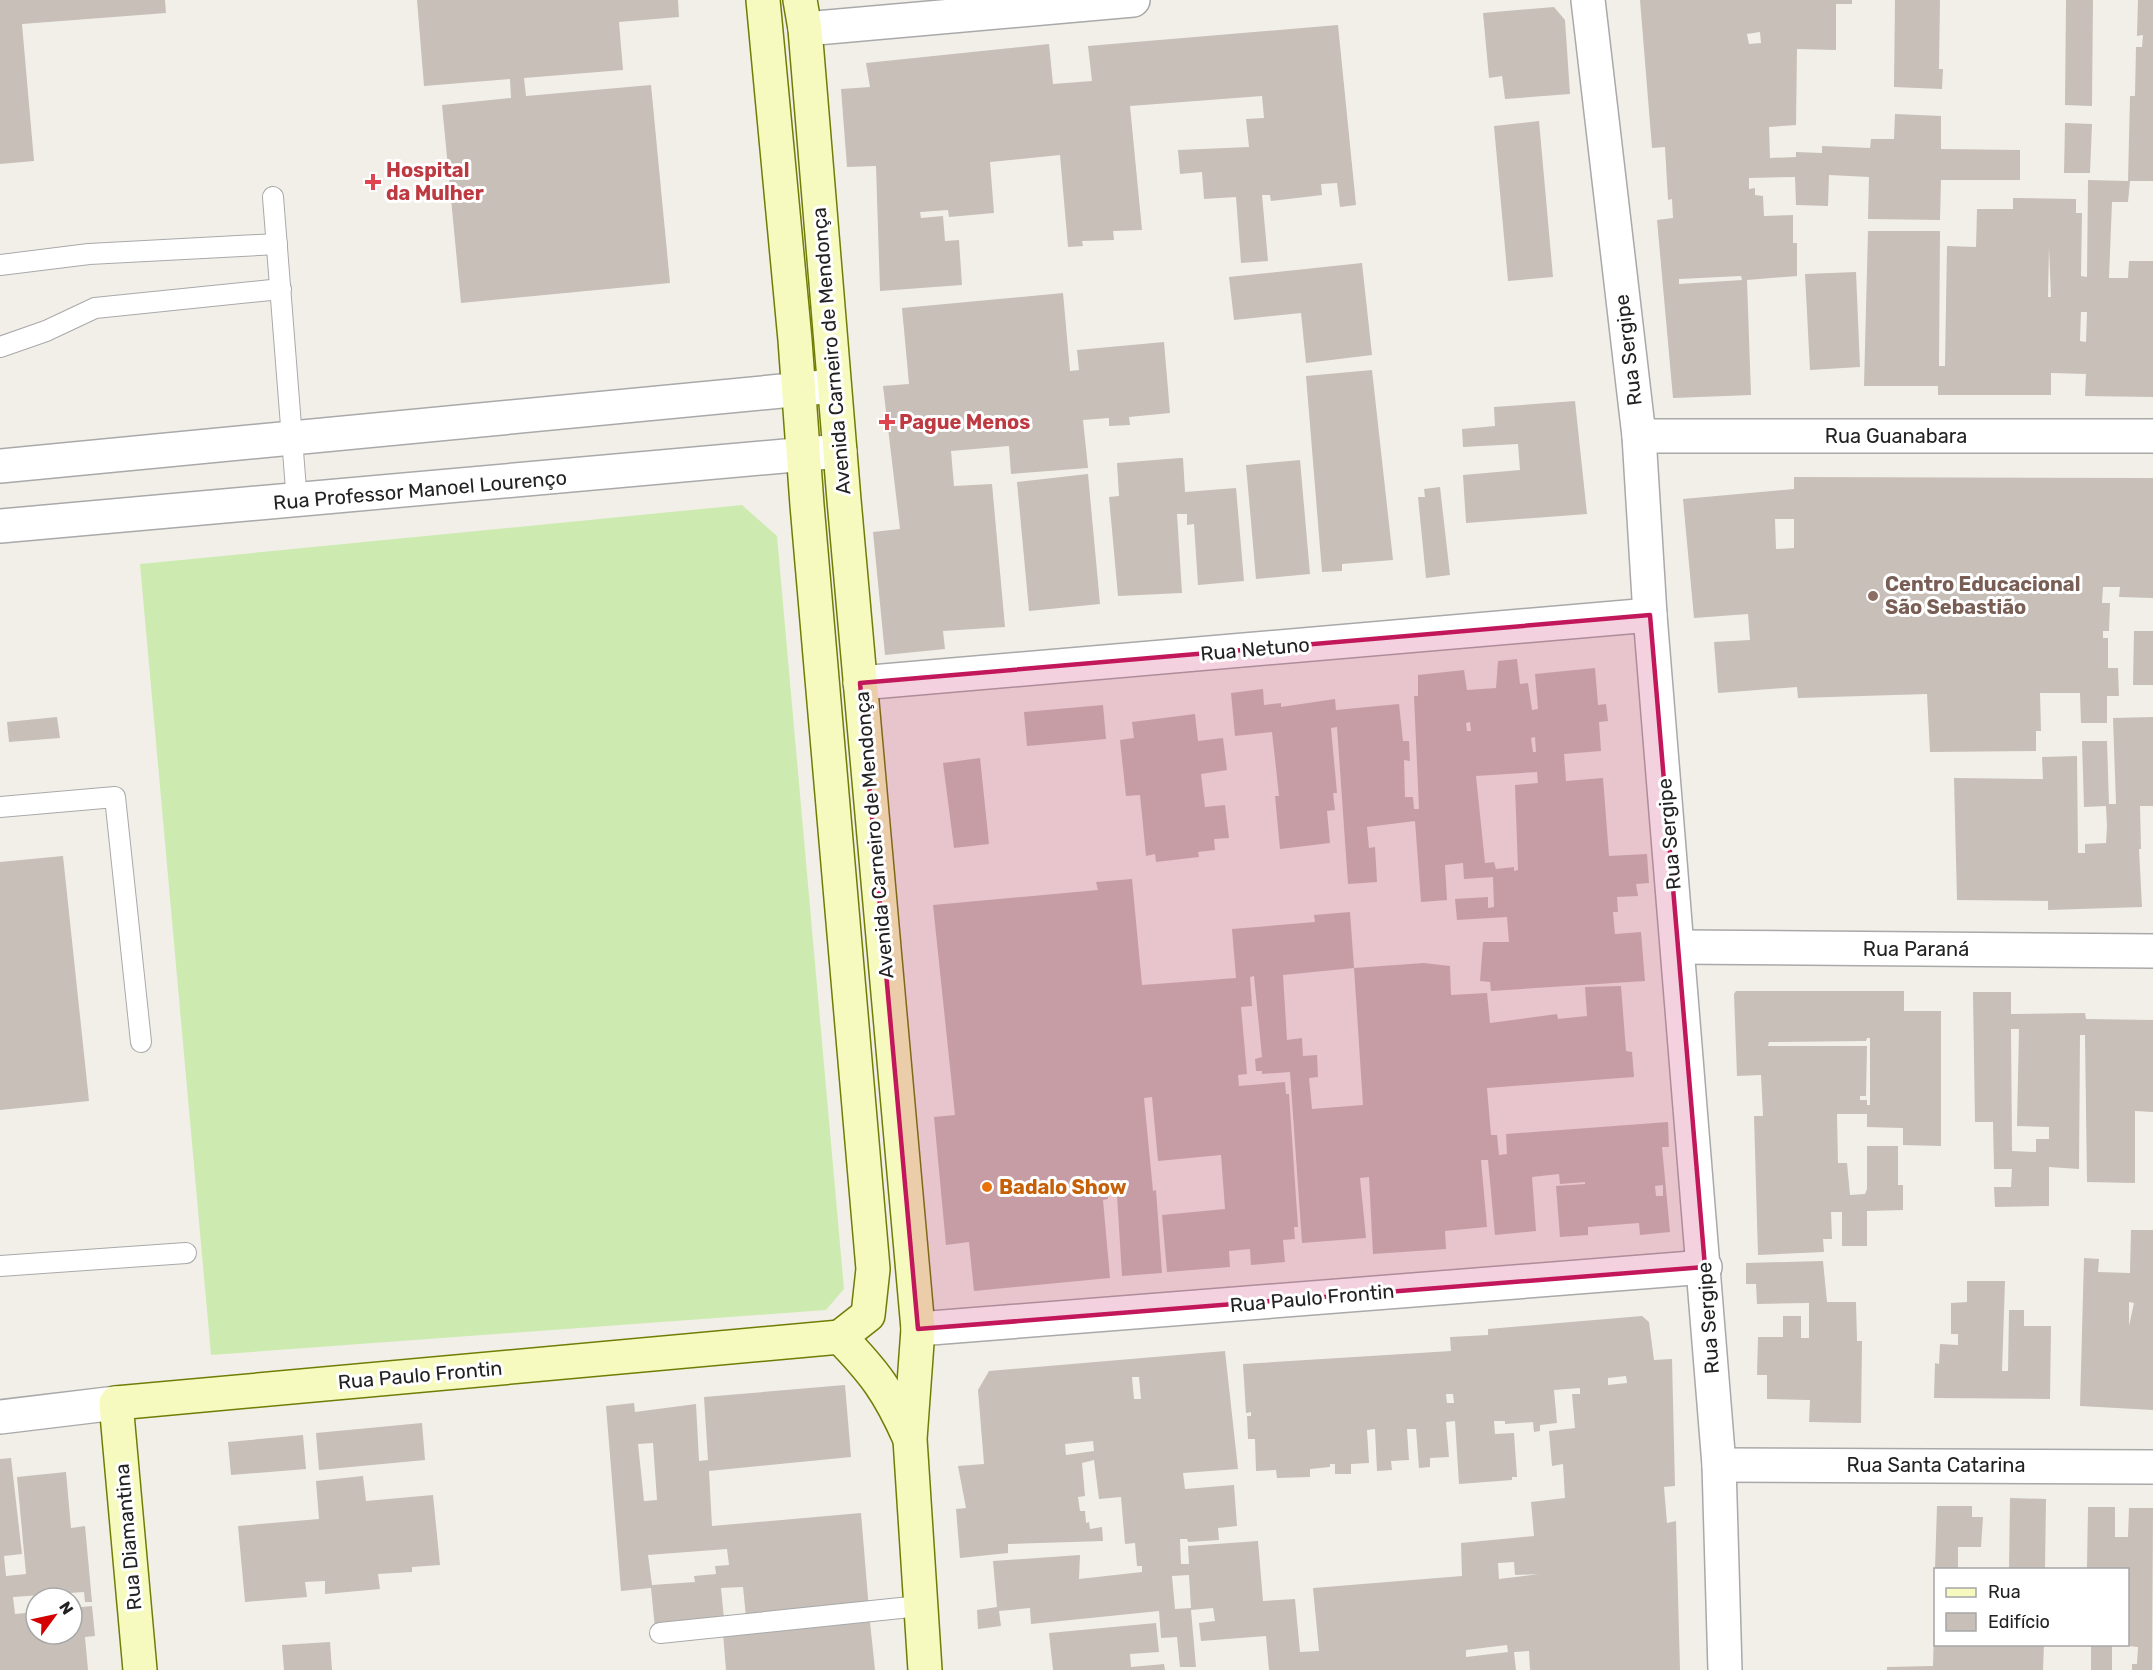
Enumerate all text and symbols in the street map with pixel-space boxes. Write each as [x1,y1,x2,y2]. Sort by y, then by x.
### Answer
place label: Hospital da Mulher [386,158,484,205]
marker: Hospital da Mulher [364,173,382,191]
street label: Avenida Carneiro de Mendonça [806,206,856,496]
street label: Rua Sergipe [1609,293,1647,407]
place label: Pague Menos [899,410,1030,434]
marker: Pague Menos [880,415,894,429]
street label: Rua Guanabara [1825,424,1967,448]
street label: Rua Professor Manoel Lourenço [272,465,568,515]
place label: Centro Educacional São Sebastião [1885,572,2080,619]
marker: Centro Educacional São Sebastião [1866,589,1880,603]
street label: Rua Netuno [1199,632,1311,666]
street label: Avenida Carneiro de Mendonça [849,690,899,980]
street label: Rua Sergipe [1652,777,1686,891]
street label: Rua Paraná [1863,937,1969,961]
place label: Badalo Show [999,1175,1127,1199]
marker: Badalo Show [980,1180,994,1194]
street label: Rua Sergipe [1692,1261,1724,1375]
street label: Rua Paulo Frontin [1229,1279,1395,1317]
street label: Rua Paulo Frontin [337,1356,503,1394]
street label: Rua Santa Catarina [1846,1453,2026,1477]
street label: Rua Diamantina [110,1463,146,1611]
legend [1934,1568,2129,1646]
text: Rua [1988,1581,2021,1603]
north arrow [24,1586,84,1646]
text: N [55,1598,77,1618]
text: Edifício [1988,1611,2050,1633]

